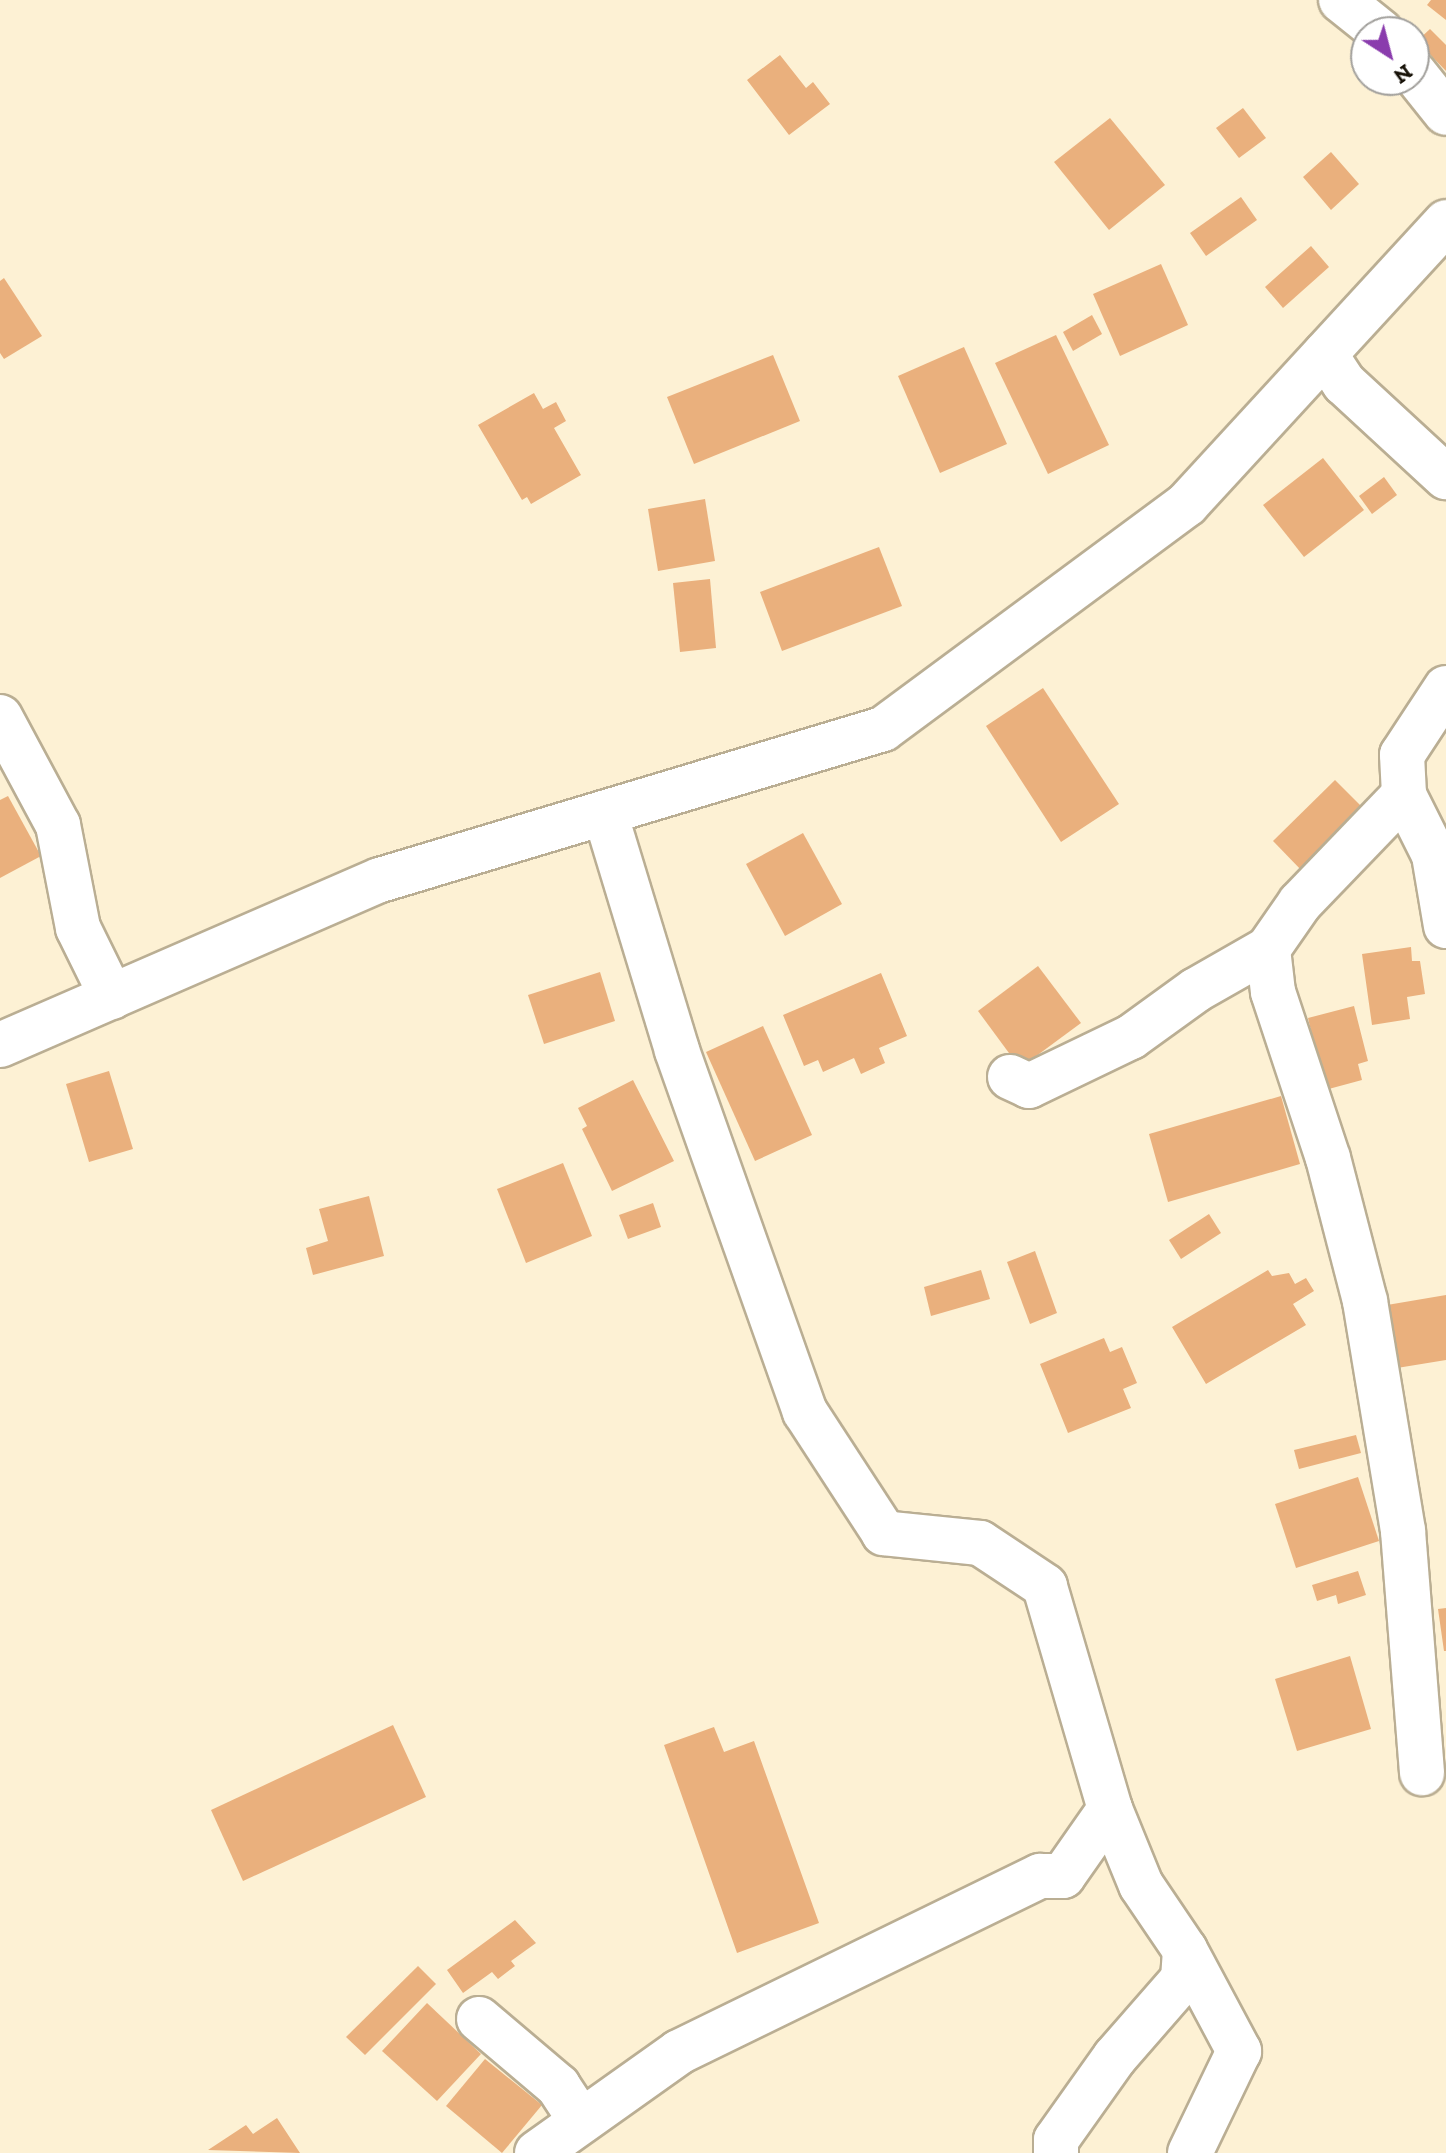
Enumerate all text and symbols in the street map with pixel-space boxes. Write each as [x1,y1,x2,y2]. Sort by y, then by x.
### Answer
north arrow [1350,16,1430,96]
text: N [1389,58,1418,90]

